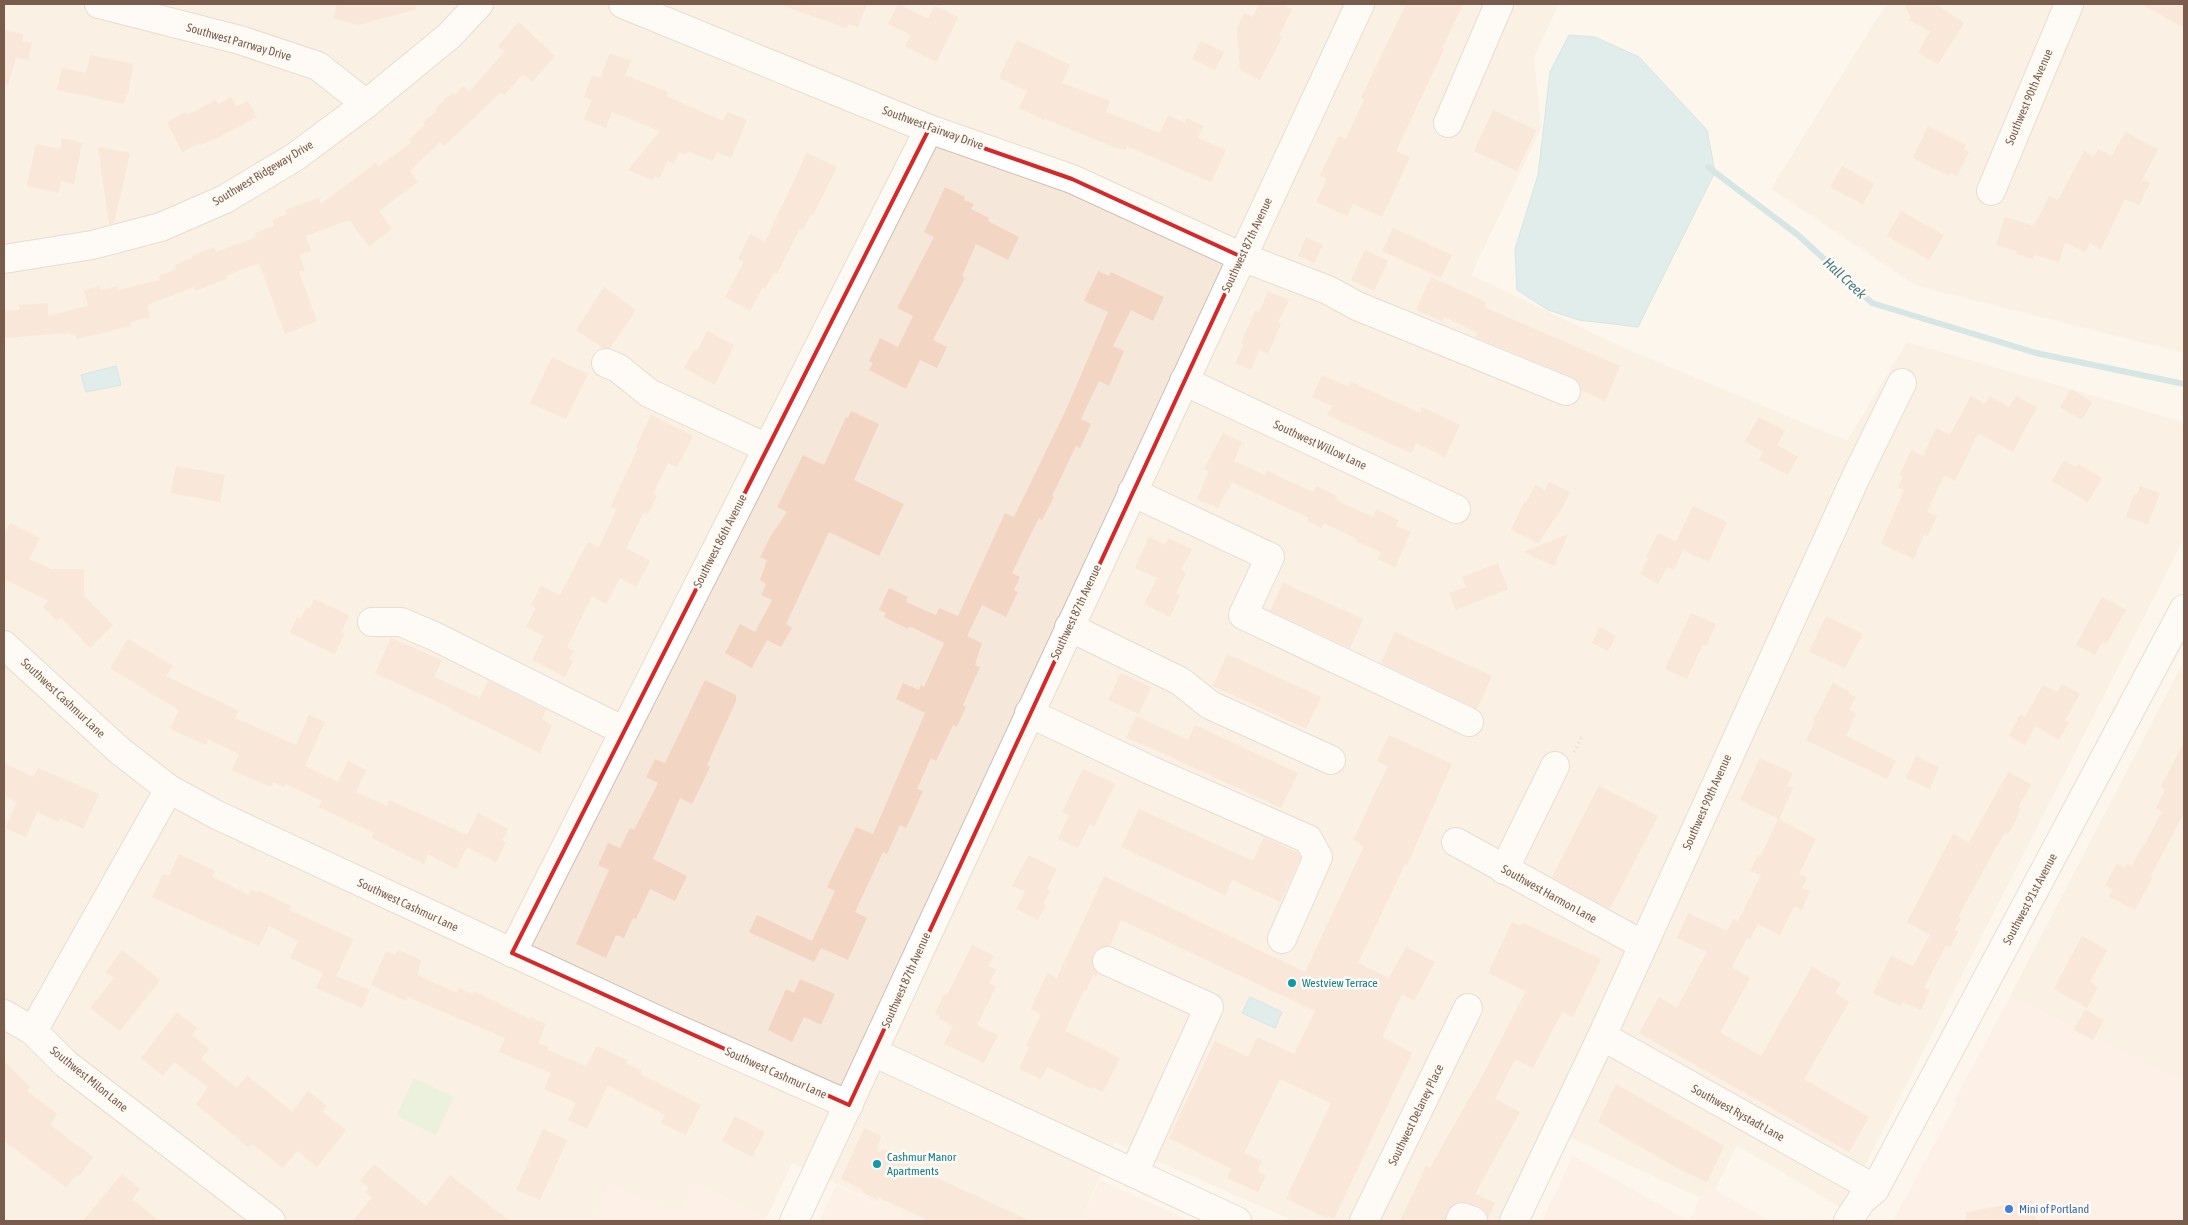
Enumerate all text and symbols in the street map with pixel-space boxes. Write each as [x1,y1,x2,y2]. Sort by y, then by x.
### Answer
street label: Southwest Parrway Drive [185,20,293,64]
street label: Southwest 90th Avenue [2002,47,2056,147]
street label: Southwest Fairway Drive [881,103,985,153]
street label: Southwest Ridgeway Drive [210,137,316,209]
street label: Southwest 87th Avenue [1219,195,1275,295]
water label: Hall Creek [1820,254,1870,302]
street label: Southwest Willow Lane [1271,417,1369,473]
street label: Southwest 86th Avenue [690,492,750,590]
street label: Southwest 87th Avenue [1048,562,1104,662]
street label: Southwest Cashmur Lane [18,655,108,741]
street label: Southwest 90th Avenue [1680,752,1734,852]
street label: Southwest 91st Avenue [2000,851,2060,947]
street label: Southwest Harmon Lane [1499,862,1599,926]
street label: Southwest Cashmur Lane [355,875,461,935]
street label: Southwest 87th Avenue [879,930,933,1030]
place label: Westview Terrace [1302,976,1378,990]
marker: Westview Terrace [1286,977,1298,989]
street label: Southwest Milon Lane [47,1043,131,1115]
street label: Southwest Cashmur Lane [723,1044,829,1102]
street label: Southwest Delaney Place [1385,1062,1447,1168]
street label: Southwest Rystadt Lane [1689,1082,1787,1144]
place label: Cashmur Manor Apartments [887,1150,957,1178]
marker: Cashmur Manor Apartments [871,1158,883,1170]
place label: Mini of Portland [2019,1202,2089,1216]
marker: Mini of Portland [2003,1203,2015,1215]

